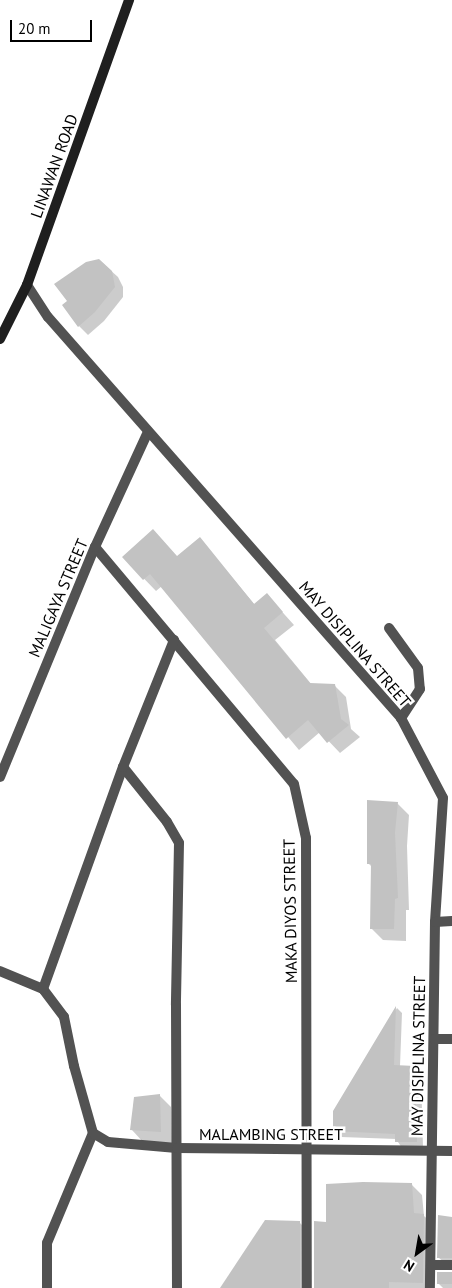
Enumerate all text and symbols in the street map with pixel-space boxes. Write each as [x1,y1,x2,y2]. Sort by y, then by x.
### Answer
scale bar [12,10,95,42]
text: 20 m [18,19,51,38]
street label: LINAWAN ROAD [26,112,82,220]
street label: MALIGAYA STREET [24,536,92,660]
street label: MAY DISIPLINA STREET [295,577,415,711]
street label: MAKA DIYOS STREET [279,838,301,984]
street label: MAY DISIPLINA STREET [407,975,429,1137]
street label: MALAMBING STREET [199,1124,343,1144]
north arrow [392,1228,442,1278]
text: N [400,1256,418,1276]

